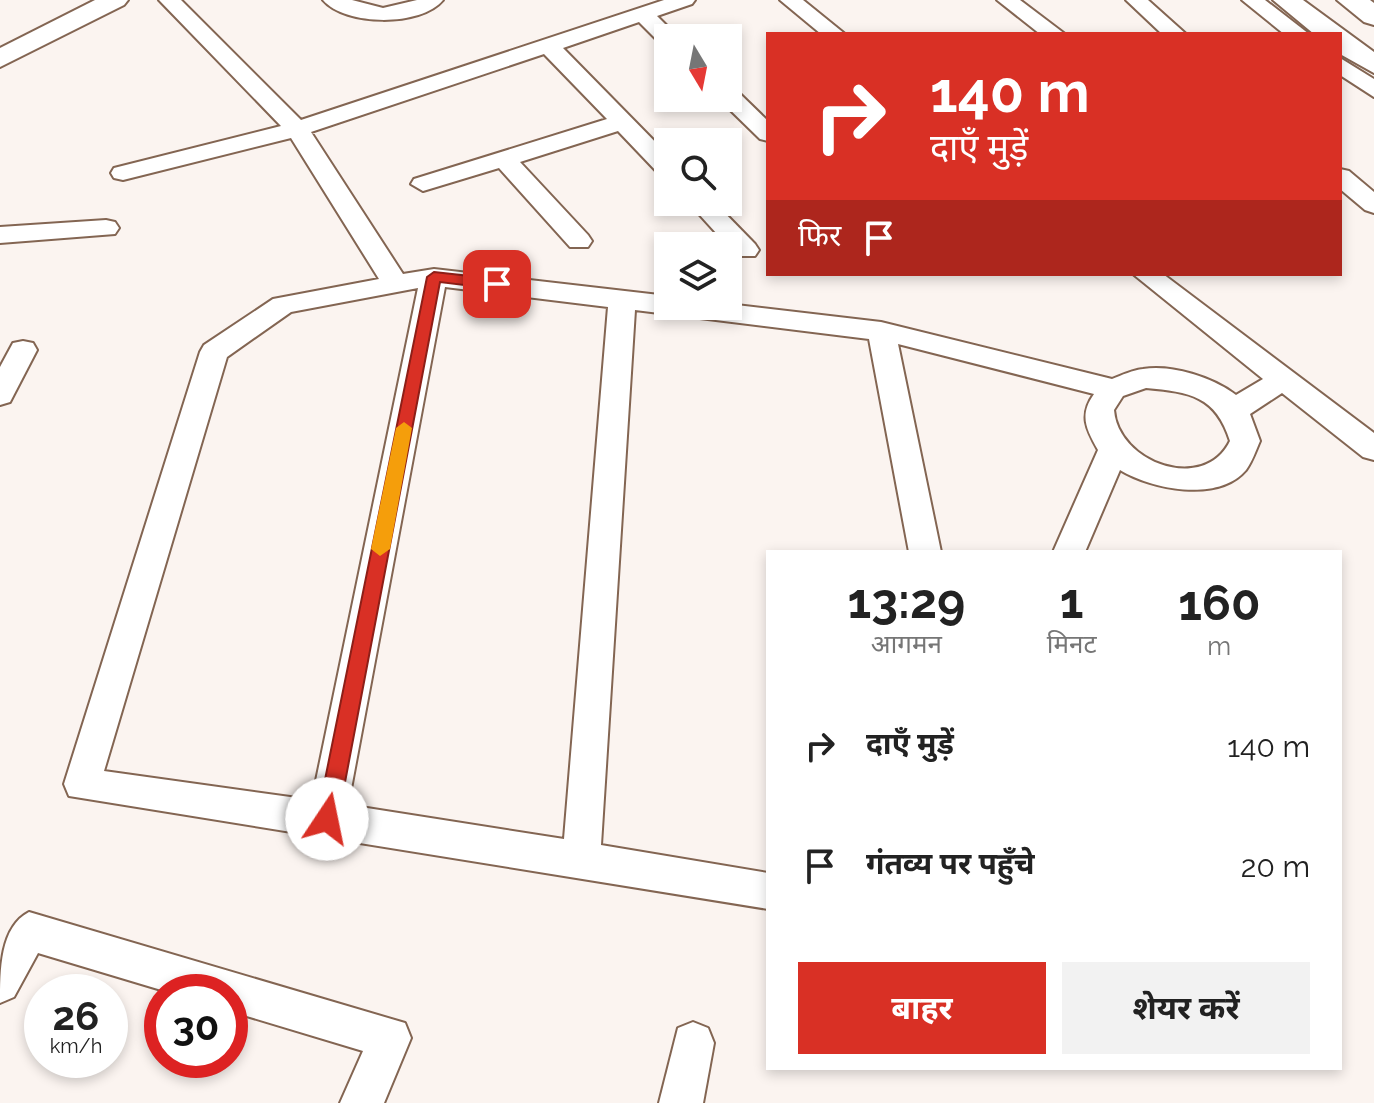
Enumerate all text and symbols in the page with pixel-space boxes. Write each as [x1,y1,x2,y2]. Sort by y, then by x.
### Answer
north arrow [654,24,742,112]
map controls [654,24,742,320]
text: 140 m [930,59,1090,125]
icon: right [798,64,902,168]
text: दाएँ मुड़ें [930,126,1028,168]
button: search [654,128,742,216]
icon: arrive [857,216,901,260]
text: फिर [798,218,841,253]
button: layers [654,232,742,320]
pin [463,250,531,318]
icon: arrive [475,262,519,306]
text: 13:29 [848,573,965,629]
text: 1 [1060,573,1084,629]
text: 160 [1178,575,1260,631]
text: आगमन [871,629,942,659]
text: मिनट [1047,629,1097,659]
text: m [1207,631,1231,661]
icon: right [798,724,842,768]
text: दाएँ मुड़ें [866,726,954,761]
text: 140 m [1227,729,1310,764]
position arrow [285,777,369,861]
icon: arrive [798,844,842,888]
text: गंतव्य पर पहुँचे [866,846,1035,881]
text: 20 m [1241,849,1310,884]
button: बाहर [798,962,1046,1054]
button: शेयर करें [1062,962,1310,1054]
speed limit sign: 30 [144,974,248,1078]
text: 26 [53,992,99,1039]
text: km/h [50,1034,102,1058]

